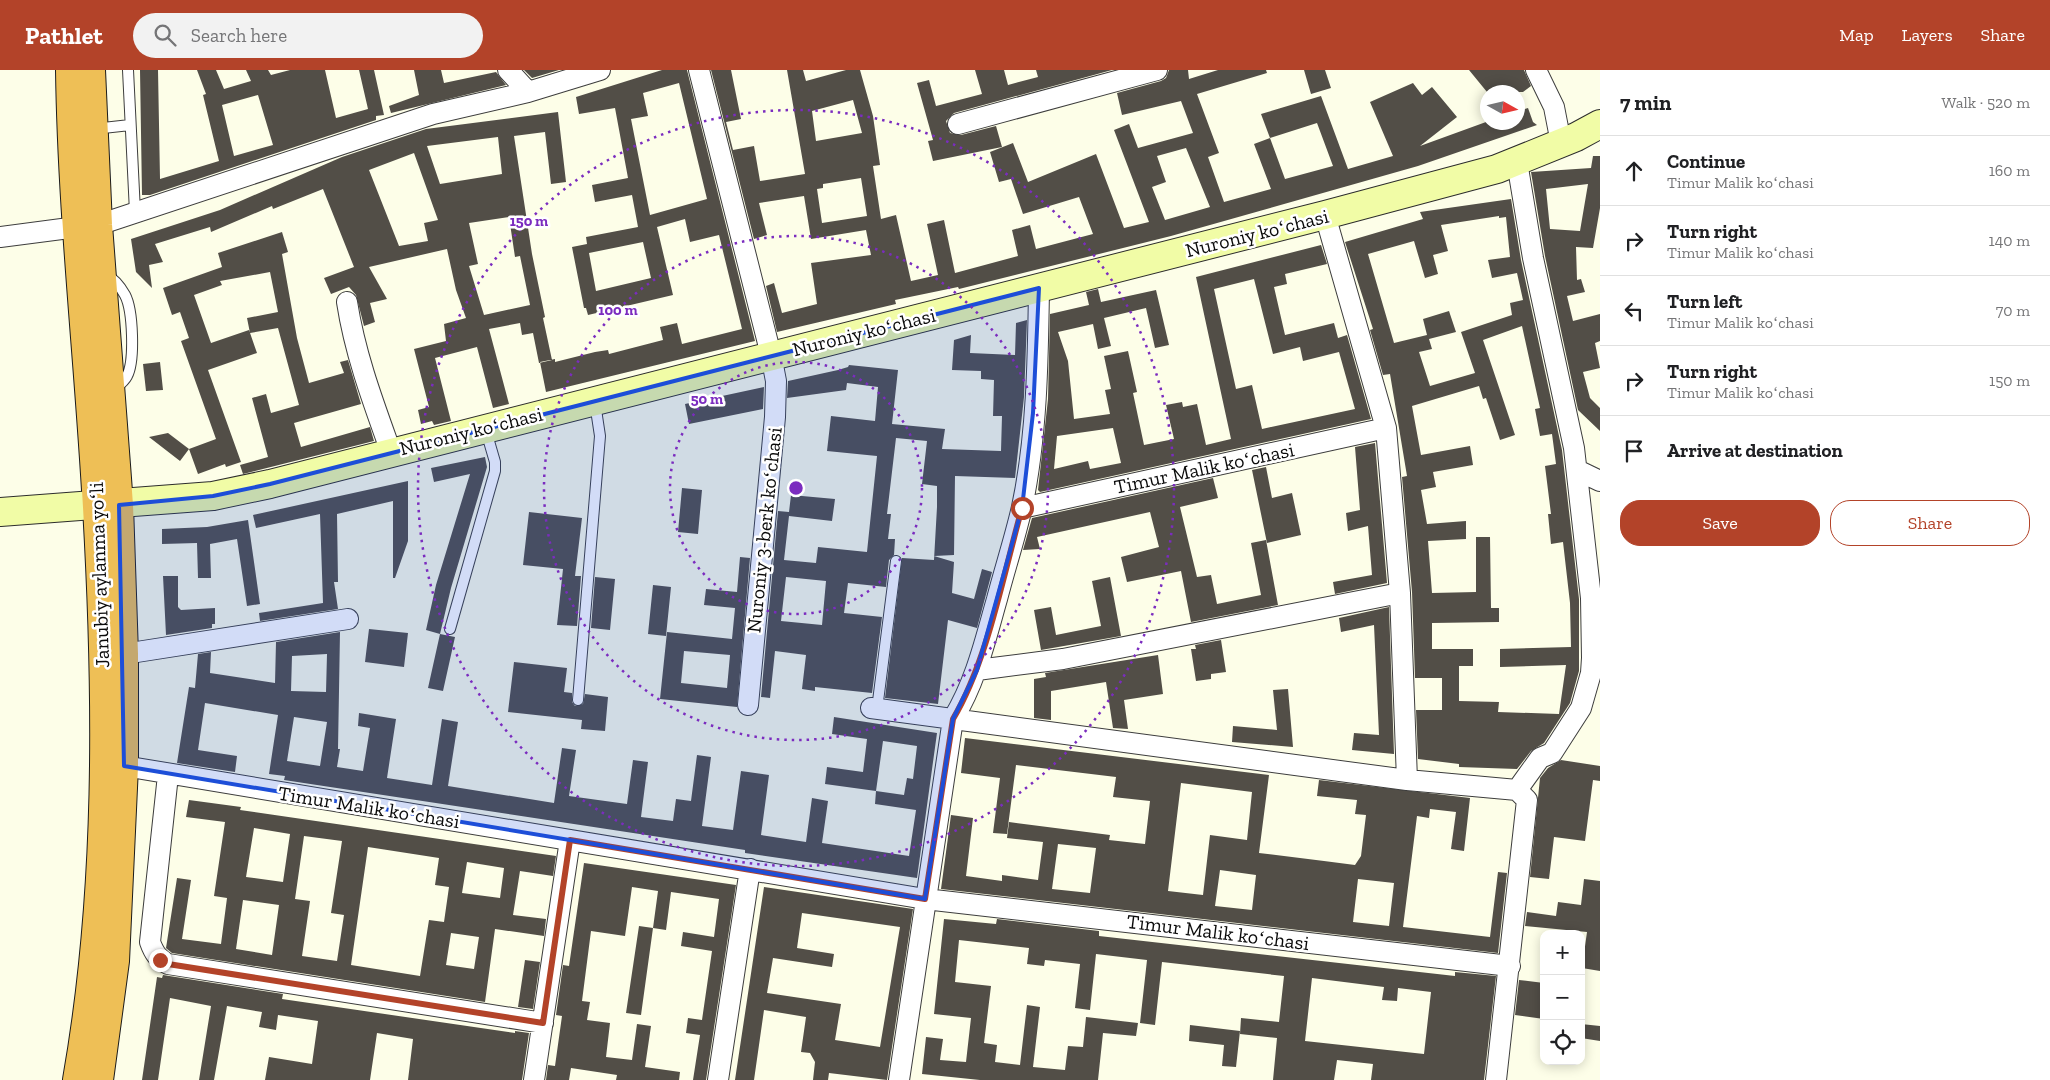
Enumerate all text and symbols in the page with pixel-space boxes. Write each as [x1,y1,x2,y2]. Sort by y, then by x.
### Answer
search box [133,13,483,58]
text: Pathlet [25,21,103,50]
icon: search [151,21,179,49]
text: Search here [191,24,287,47]
text: Map [1839,24,1874,46]
text: Layers [1902,24,1953,46]
text: Share [1981,24,2025,46]
north arrow [1480,85,1525,130]
text: 7 min [1620,90,1671,115]
text: Walk · 520 m [1942,93,2030,112]
text: Continue [1667,150,1745,173]
icon: ahead [1620,157,1648,185]
text: 160 m [1989,161,2030,180]
text: Timur Malik koʻchasi [1667,173,1814,192]
street label: Nuroniy koʻchasi [1183,204,1331,262]
text: 150 m [510,212,548,230]
text: Turn right [1667,220,1757,243]
icon: right [1620,227,1648,255]
text: 140 m [1989,231,2030,250]
text: Timur Malik koʻchasi [1667,243,1814,262]
text: Turn left [1667,290,1742,313]
icon: left [1620,297,1648,325]
text: 100 m [598,301,638,319]
text: 70 m [1996,301,2030,320]
street label: Nuroniy koʻchasi [790,303,938,361]
text: Timur Malik koʻchasi [1667,313,1814,332]
text: Turn right [1667,360,1757,383]
icon: right [1620,367,1648,395]
text: 150 m [1989,371,2030,390]
text: Timur Malik koʻchasi [1667,383,1814,402]
text: 50 m [691,390,723,408]
street label: Nuroniy koʻchasi [397,402,545,460]
street label: Nuroniy 3-berk koʻchasi [741,426,787,634]
street label: Timur Malik koʻchasi [1112,437,1297,499]
icon: arrive [1620,437,1648,465]
text: Arrive at destination [1667,439,1843,462]
centre of rings [787,479,805,497]
street label: Janubiy aylanma yoʻli [84,481,114,668]
route start [1011,497,1034,520]
button: Save [1620,500,1820,546]
button: Share [1830,500,2030,546]
street label: Timur Malik koʻchasi [277,781,462,833]
street label: Timur Malik koʻchasi [1125,909,1311,955]
map controls [1540,930,1585,1065]
button: + [1540,930,1585,975]
route end [149,949,172,972]
button: − [1540,975,1585,1020]
button: locate [1540,1020,1585,1065]

